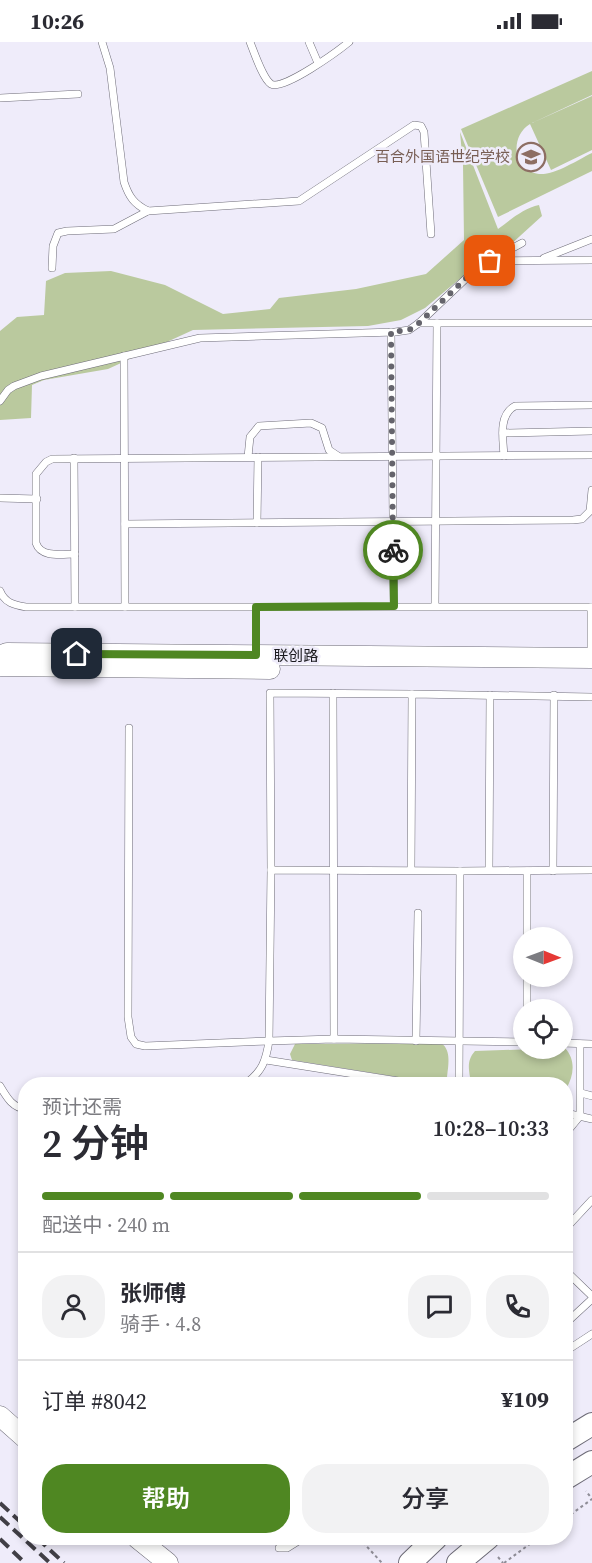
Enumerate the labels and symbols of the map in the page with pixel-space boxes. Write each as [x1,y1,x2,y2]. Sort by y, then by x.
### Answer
school or university icon: 百合外国语世纪学校 [515,141,547,173]
place label: 百合外国语世纪学校 [375,146,510,167]
pin [464,235,515,286]
courier [363,520,423,580]
pin [51,628,102,679]
street label: 联创路 [273,645,319,666]
north arrow [513,927,573,987]

